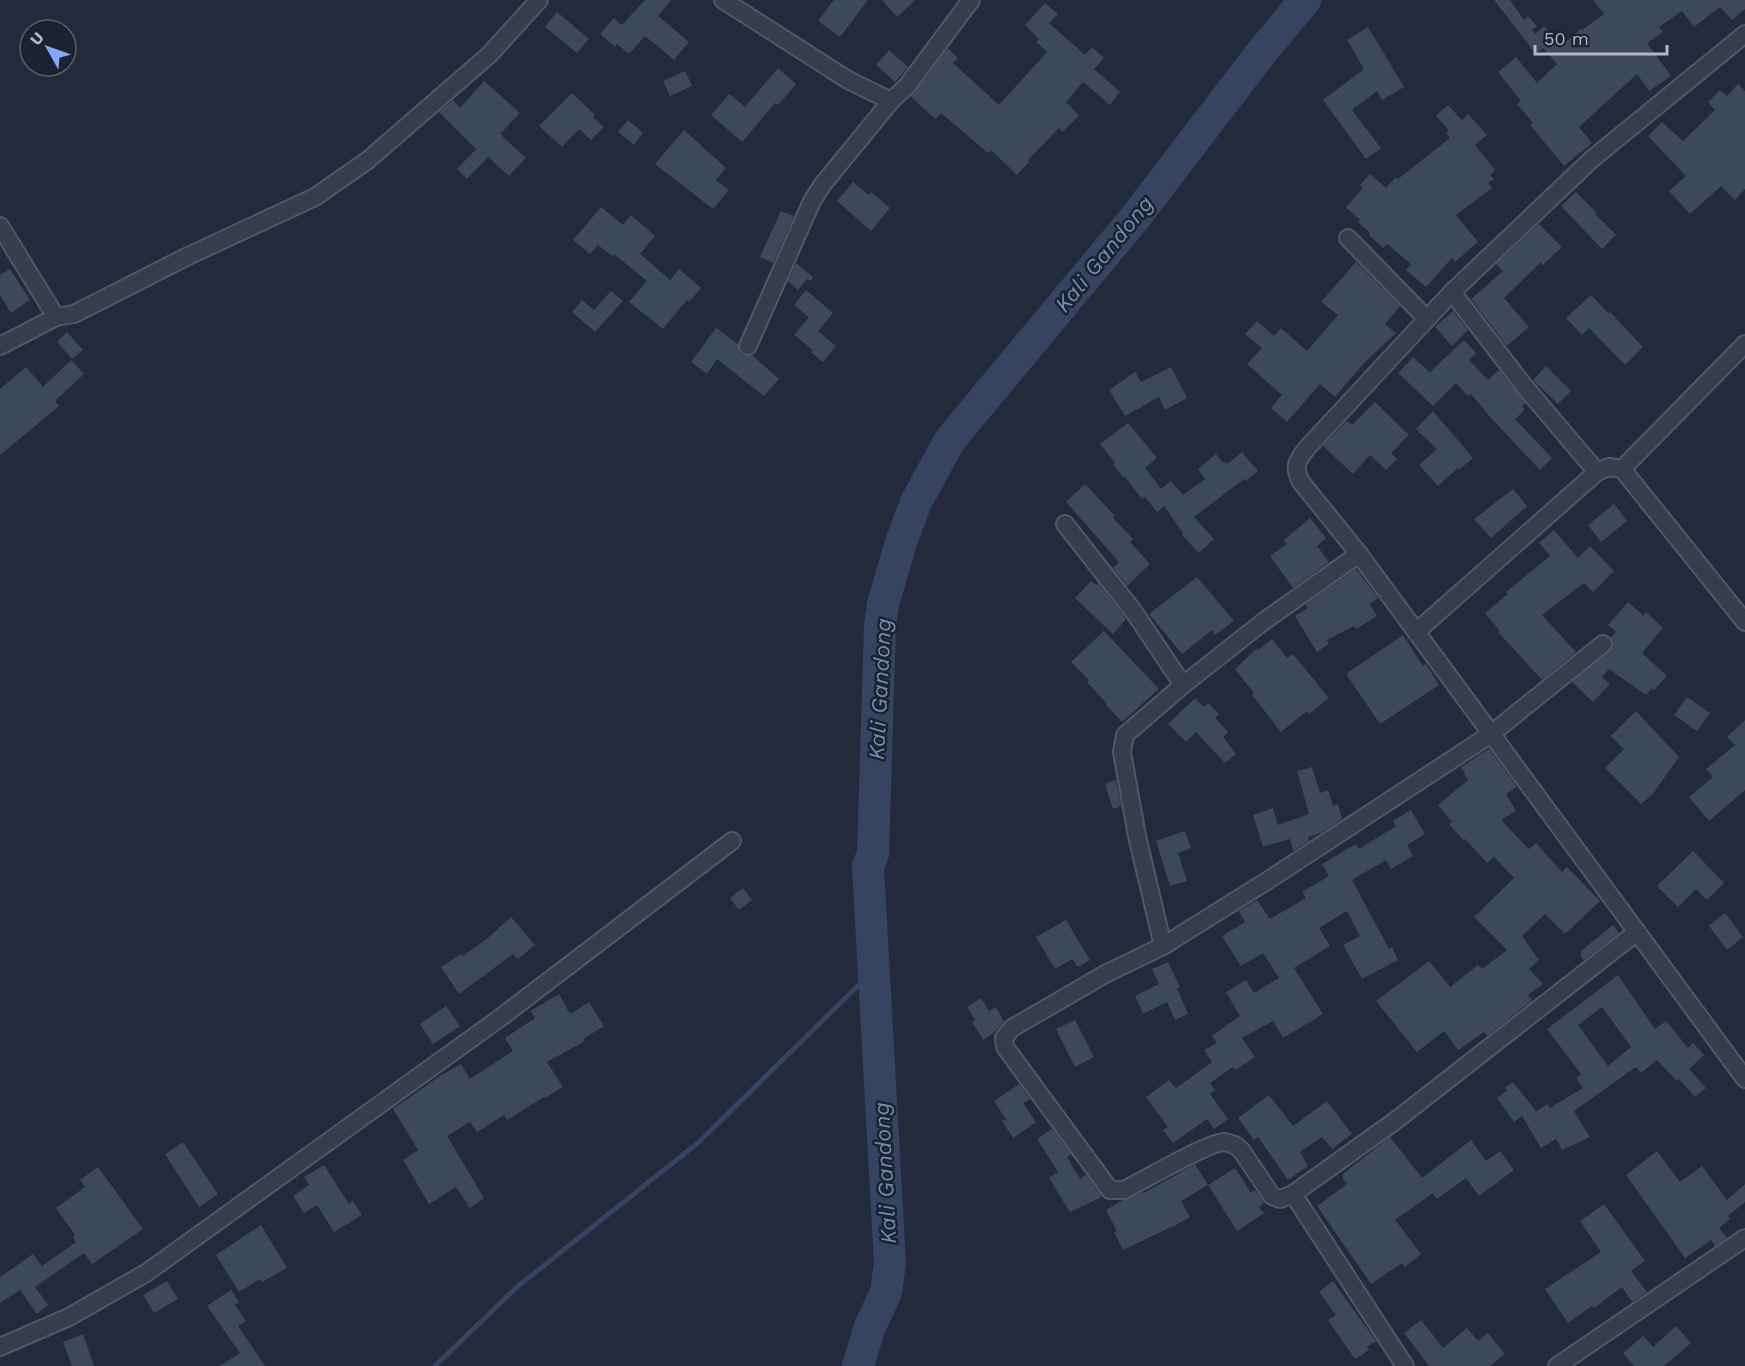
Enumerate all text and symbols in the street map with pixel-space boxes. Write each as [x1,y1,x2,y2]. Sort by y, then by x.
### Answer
north arrow [18,18,78,78]
scale bar [1535,18,1667,56]
text: U [26,28,48,49]
text: 50 m [1544,28,1589,49]
water label: Kali Gandong [1050,191,1158,317]
water label: Kali Gandong [864,617,896,761]
water label: Kali Gandong [869,1101,901,1245]

